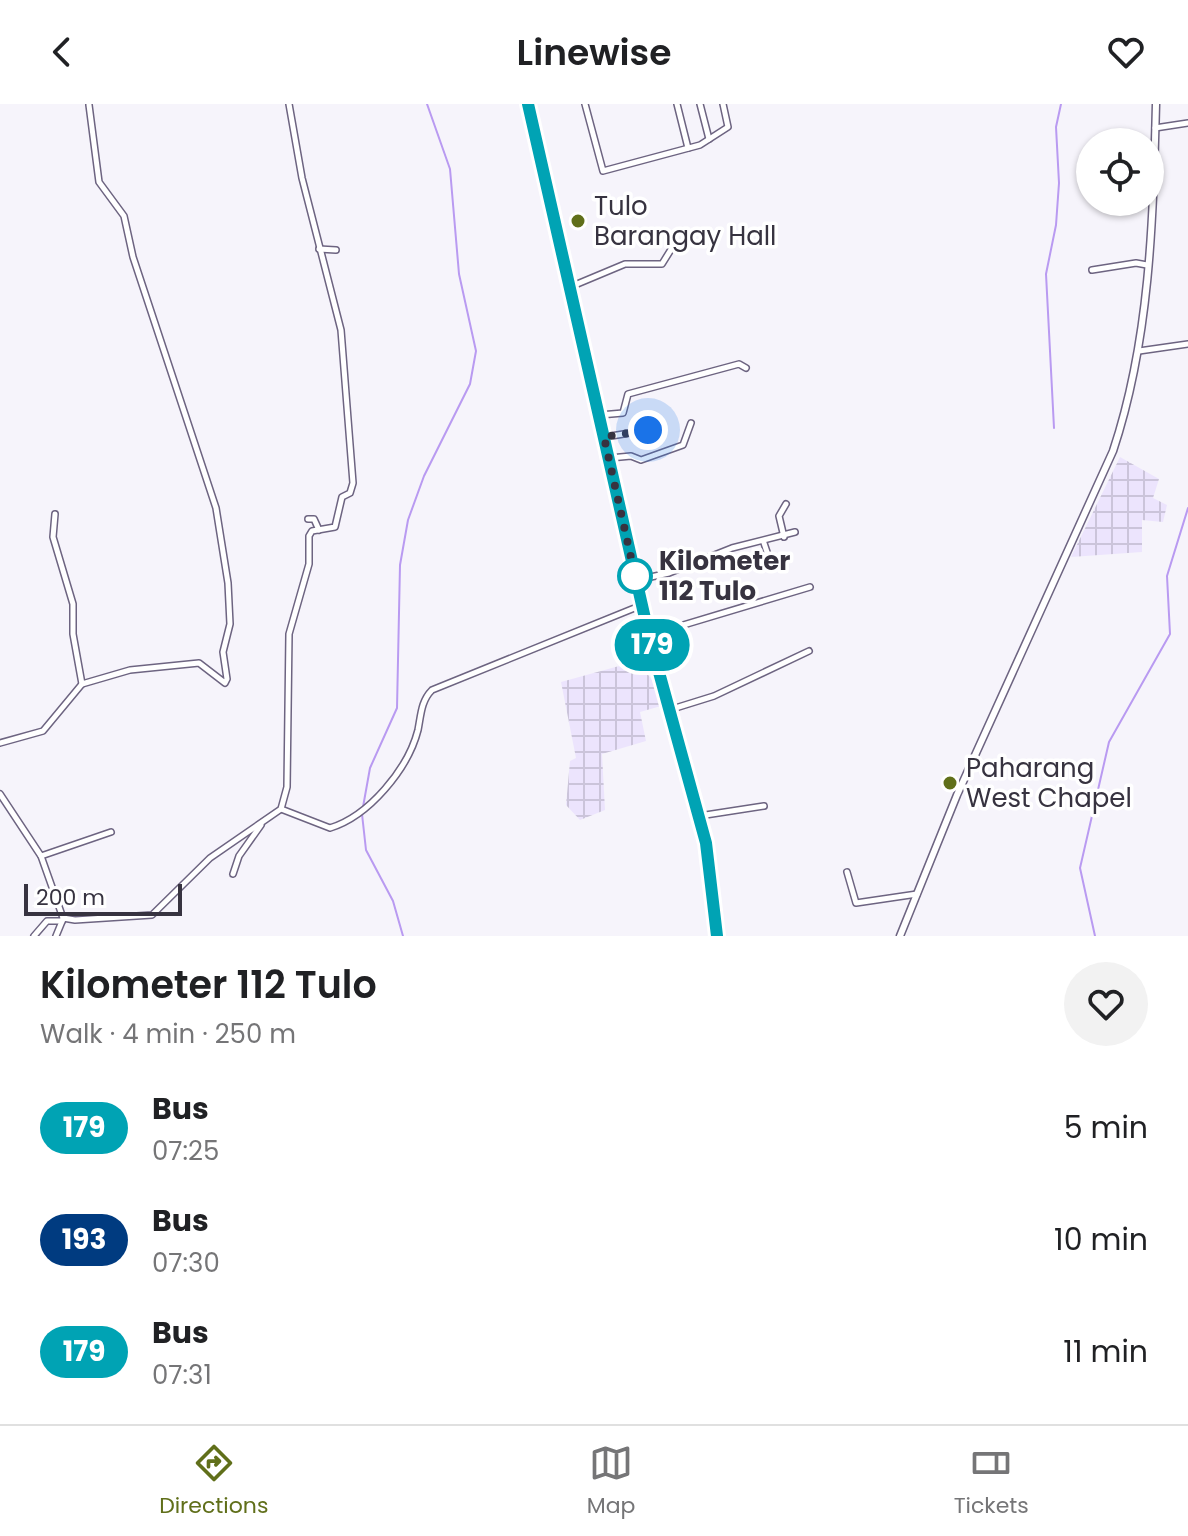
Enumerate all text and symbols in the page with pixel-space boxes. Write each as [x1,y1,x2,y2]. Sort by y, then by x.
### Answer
text: Linewise [517,27,671,78]
icon: back [40,30,84,74]
icon: heart [1104,30,1148,74]
map controls [1076,128,1164,216]
button: locate [1076,128,1164,216]
place label: Tulo Barangay Hall [594,188,777,254]
marker: Tulo Barangay Hall [569,212,587,230]
your location [628,410,668,450]
place label: Kilometer 112 Tulo [659,543,790,609]
marker: Kilometer 112 Tulo [618,559,652,593]
line badge: 179 [606,619,698,671]
text: 179 [631,625,673,664]
place label: Paharang West Chapel [966,750,1132,816]
marker: Paharang West Chapel [941,774,959,792]
scale bar [24,880,182,916]
text: 200 m [36,882,105,913]
text: Kilometer 112 Tulo [40,958,377,1011]
button: heart [1064,962,1148,1046]
text: Walk · 4 min · 250 m [40,1016,296,1052]
text: Bus [152,1087,209,1130]
text: 5 min [1064,1106,1148,1149]
text: 179 [63,1108,105,1147]
text: 07:25 [152,1133,219,1169]
text: Bus [152,1199,209,1242]
text: 10 min [1054,1218,1148,1261]
text: 193 [62,1220,106,1259]
text: 07:30 [152,1245,220,1281]
text: Bus [152,1311,209,1354]
text: 11 min [1063,1330,1148,1373]
text: 179 [63,1332,105,1371]
text: 07:31 [152,1357,212,1393]
tab: Directions [159,1441,268,1522]
tab: Map [587,1441,635,1522]
tab: Tickets [954,1441,1029,1522]

